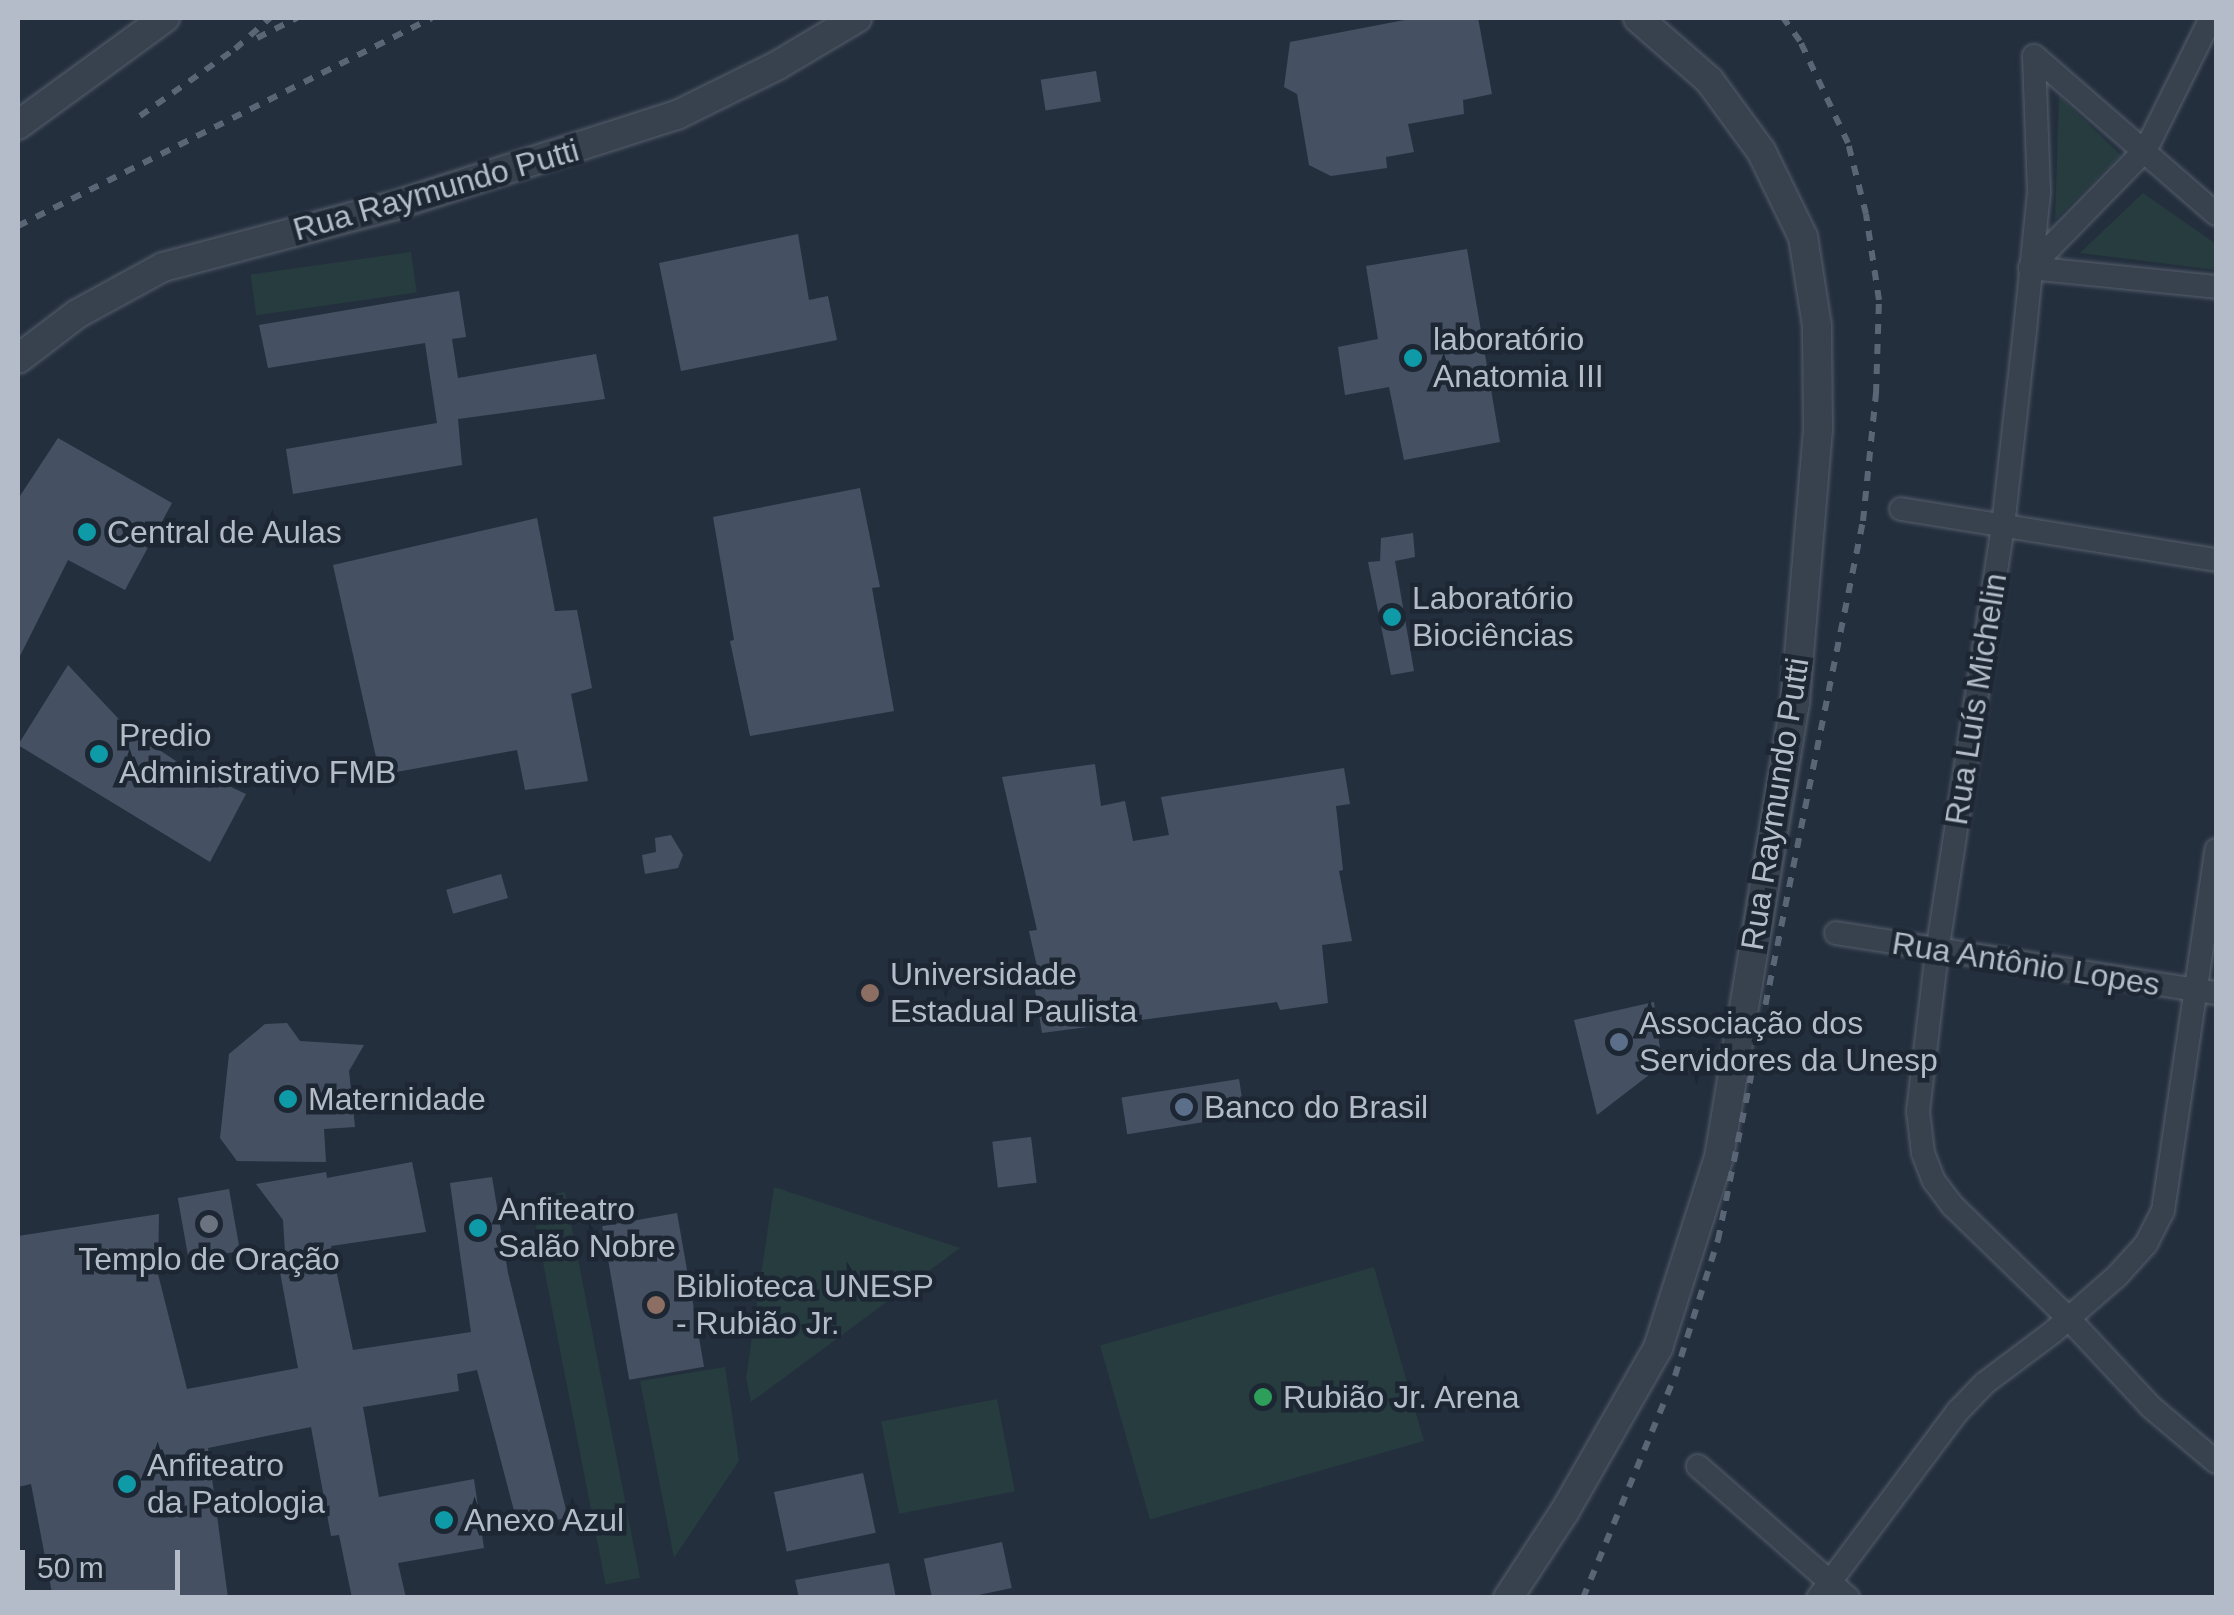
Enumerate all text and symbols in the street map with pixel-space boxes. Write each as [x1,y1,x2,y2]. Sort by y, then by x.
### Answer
street label: Rua Raymundo Putti [289,131,583,249]
place label: laboratório Anatomia III [1433,321,1604,396]
marker: laboratório Anatomia III [1402,347,1424,369]
place label: Central de Aulas [107,513,344,551]
marker: Central de Aulas [76,521,98,543]
street label: Rua Luís Michelin [1937,570,2015,828]
place label: Laboratório Biociências [1412,580,1574,655]
marker: Laboratório Biociências [1381,606,1403,628]
street label: Rua Raymundo Putti [1733,655,1817,953]
place label: Predio Administrativo FMB [119,717,396,792]
marker: Predio Administrativo FMB [88,743,110,765]
street label: Rua Antônio Lopes [1889,924,2163,1004]
place label: Universidade Estadual Paulista [890,956,1137,1031]
marker: Universidade Estadual Paulista [859,982,881,1004]
place label: Associação dos Servidores da Unesp [1639,1005,1938,1080]
marker: Associação dos Servidores da Unesp [1608,1031,1630,1053]
place label: Maternidade [308,1080,486,1118]
marker: Maternidade [277,1088,299,1110]
place label: Banco do Brasil [1204,1088,1428,1126]
marker: Banco do Brasil [1173,1096,1195,1118]
place label: Anfiteatro Salão Nobre [498,1191,676,1266]
marker: Templo de Oração [198,1213,220,1235]
marker: Anfiteatro Salão Nobre [467,1217,489,1239]
place label: Templo de Oração [78,1240,340,1278]
place label: Biblioteca UNESP - Rubião Jr. [676,1268,934,1343]
marker: Biblioteca UNESP - Rubião Jr. [645,1294,667,1316]
place label: Rubião Jr. Arena [1283,1378,1521,1416]
marker: Rubião Jr. Arena [1252,1386,1274,1408]
place label: Anfiteatro da Patologia [147,1447,325,1522]
marker: Anfiteatro da Patologia [116,1473,138,1495]
place label: Anexo Azul [464,1501,626,1539]
marker: Anexo Azul [433,1509,455,1531]
scale bar [25,1530,185,1592]
text: 50 m [37,1551,104,1584]

